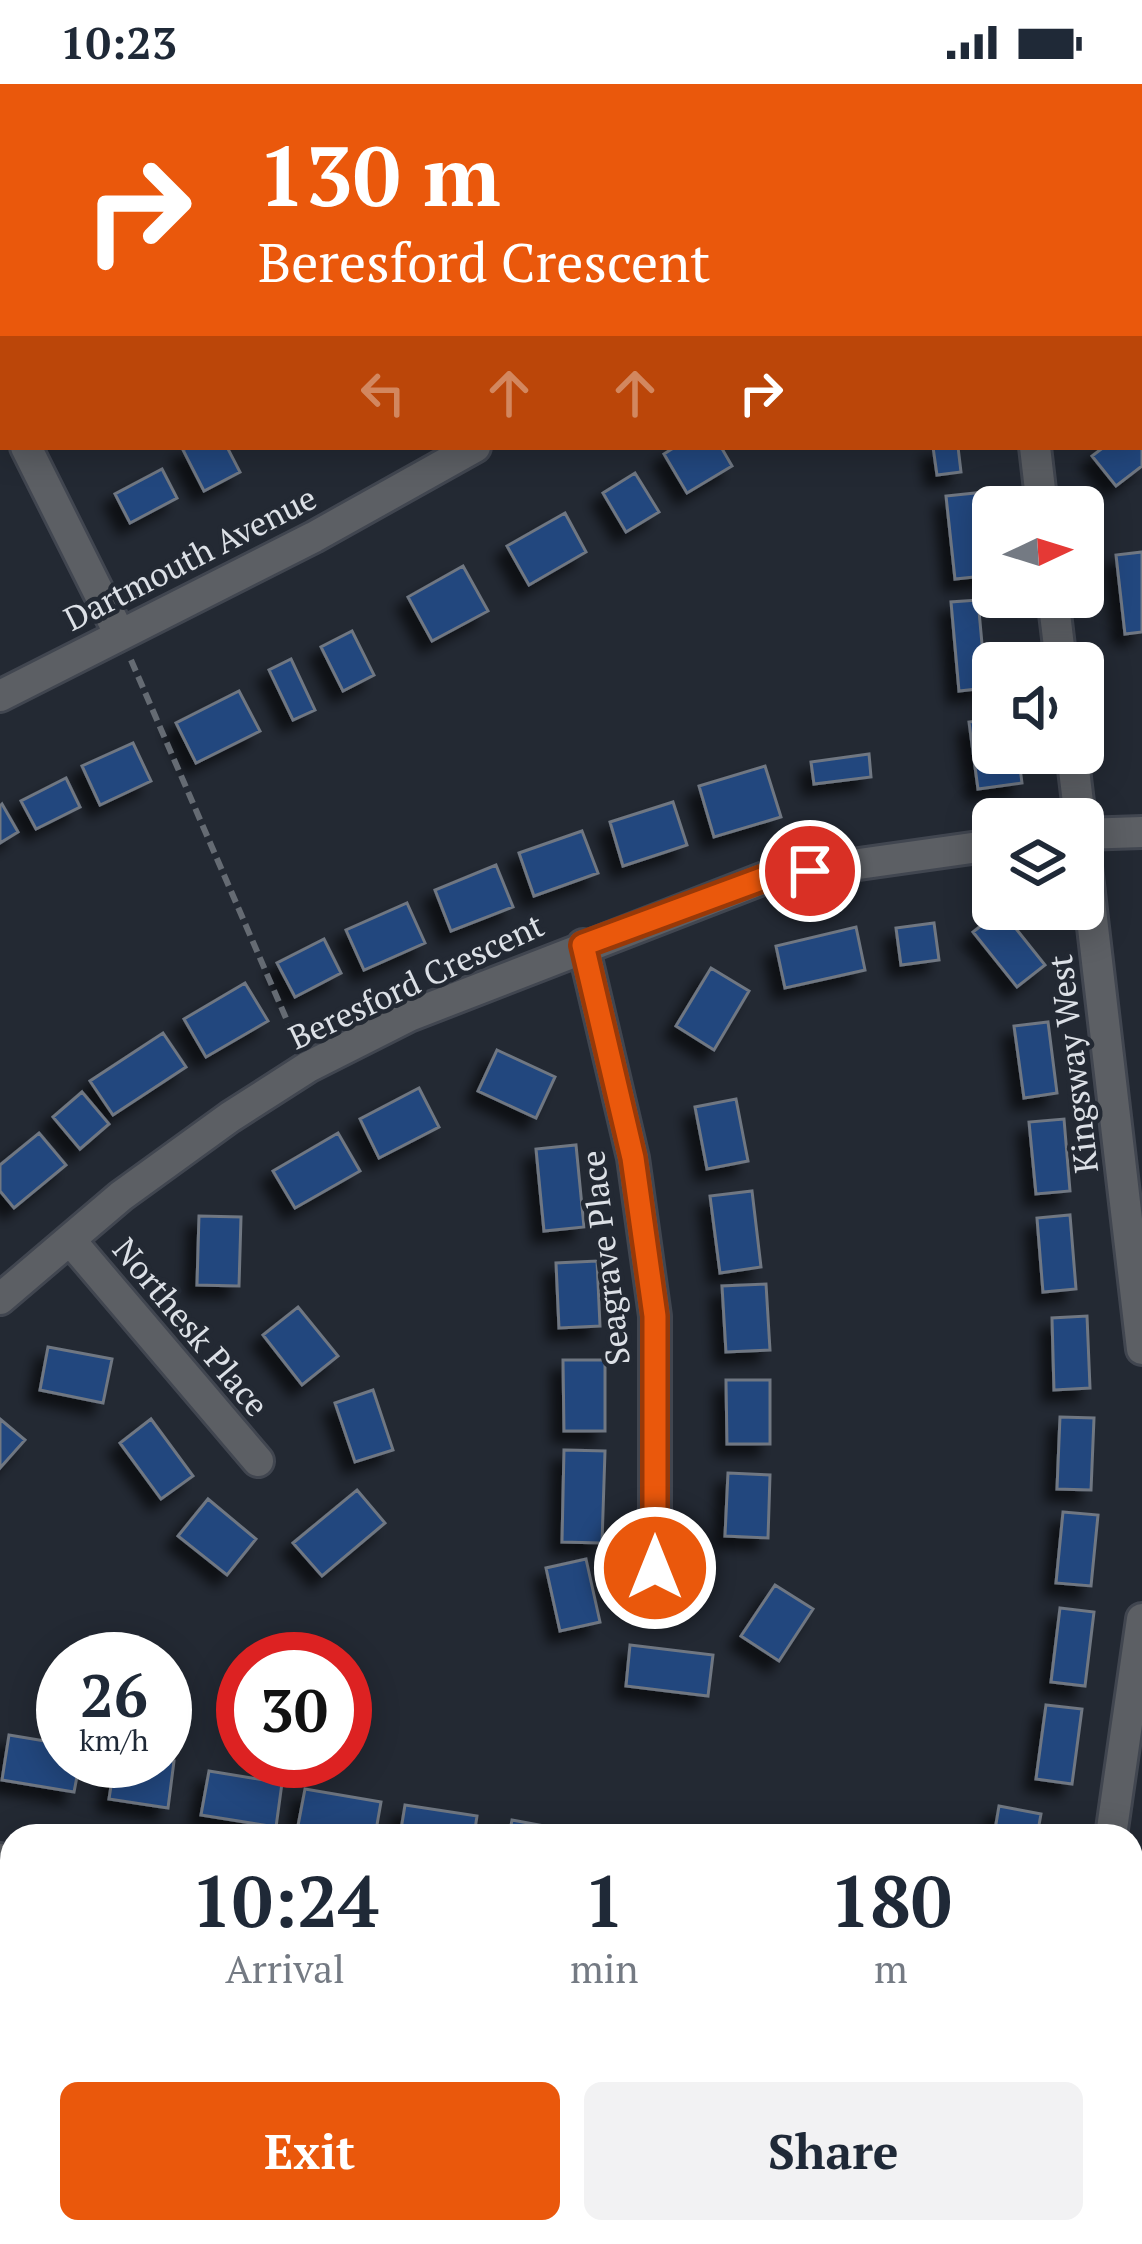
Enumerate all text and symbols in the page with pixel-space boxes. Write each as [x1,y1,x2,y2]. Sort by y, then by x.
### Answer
text: 10:23 [60,12,177,72]
text: 130 m [258,119,501,230]
icon: right [60,132,216,288]
text: Beresford Crescent [258,226,710,297]
icon: left [350,360,416,426]
icon: ahead [476,360,542,426]
icon: ahead [602,360,668,426]
icon: right [728,360,794,426]
street label: Dartmouth Avenue [56,475,323,640]
north arrow [972,486,1104,618]
map controls [972,486,1104,930]
button: sound [972,642,1104,774]
button: layers [972,798,1104,930]
pin [759,820,861,922]
icon: arrive [777,838,843,904]
street label: Beresford Crescent [281,903,550,1058]
street label: Kingsway West [1038,952,1107,1176]
street label: Seagrave Place [570,1148,639,1368]
street label: Northesk Place [104,1228,279,1425]
position arrow [592,1505,718,1631]
speed limit sign: 30 [216,1632,372,1788]
text: 26 [80,1655,148,1734]
text: km/h [79,1720,149,1760]
text: 10:24 [191,1852,379,1948]
text: 1 [584,1852,625,1948]
text: 180 [830,1852,952,1948]
text: Arrival [225,1942,345,1994]
text: min [570,1942,638,1994]
text: m [874,1942,908,1994]
button: Exit [60,2082,560,2220]
button: Share [584,2082,1083,2220]

